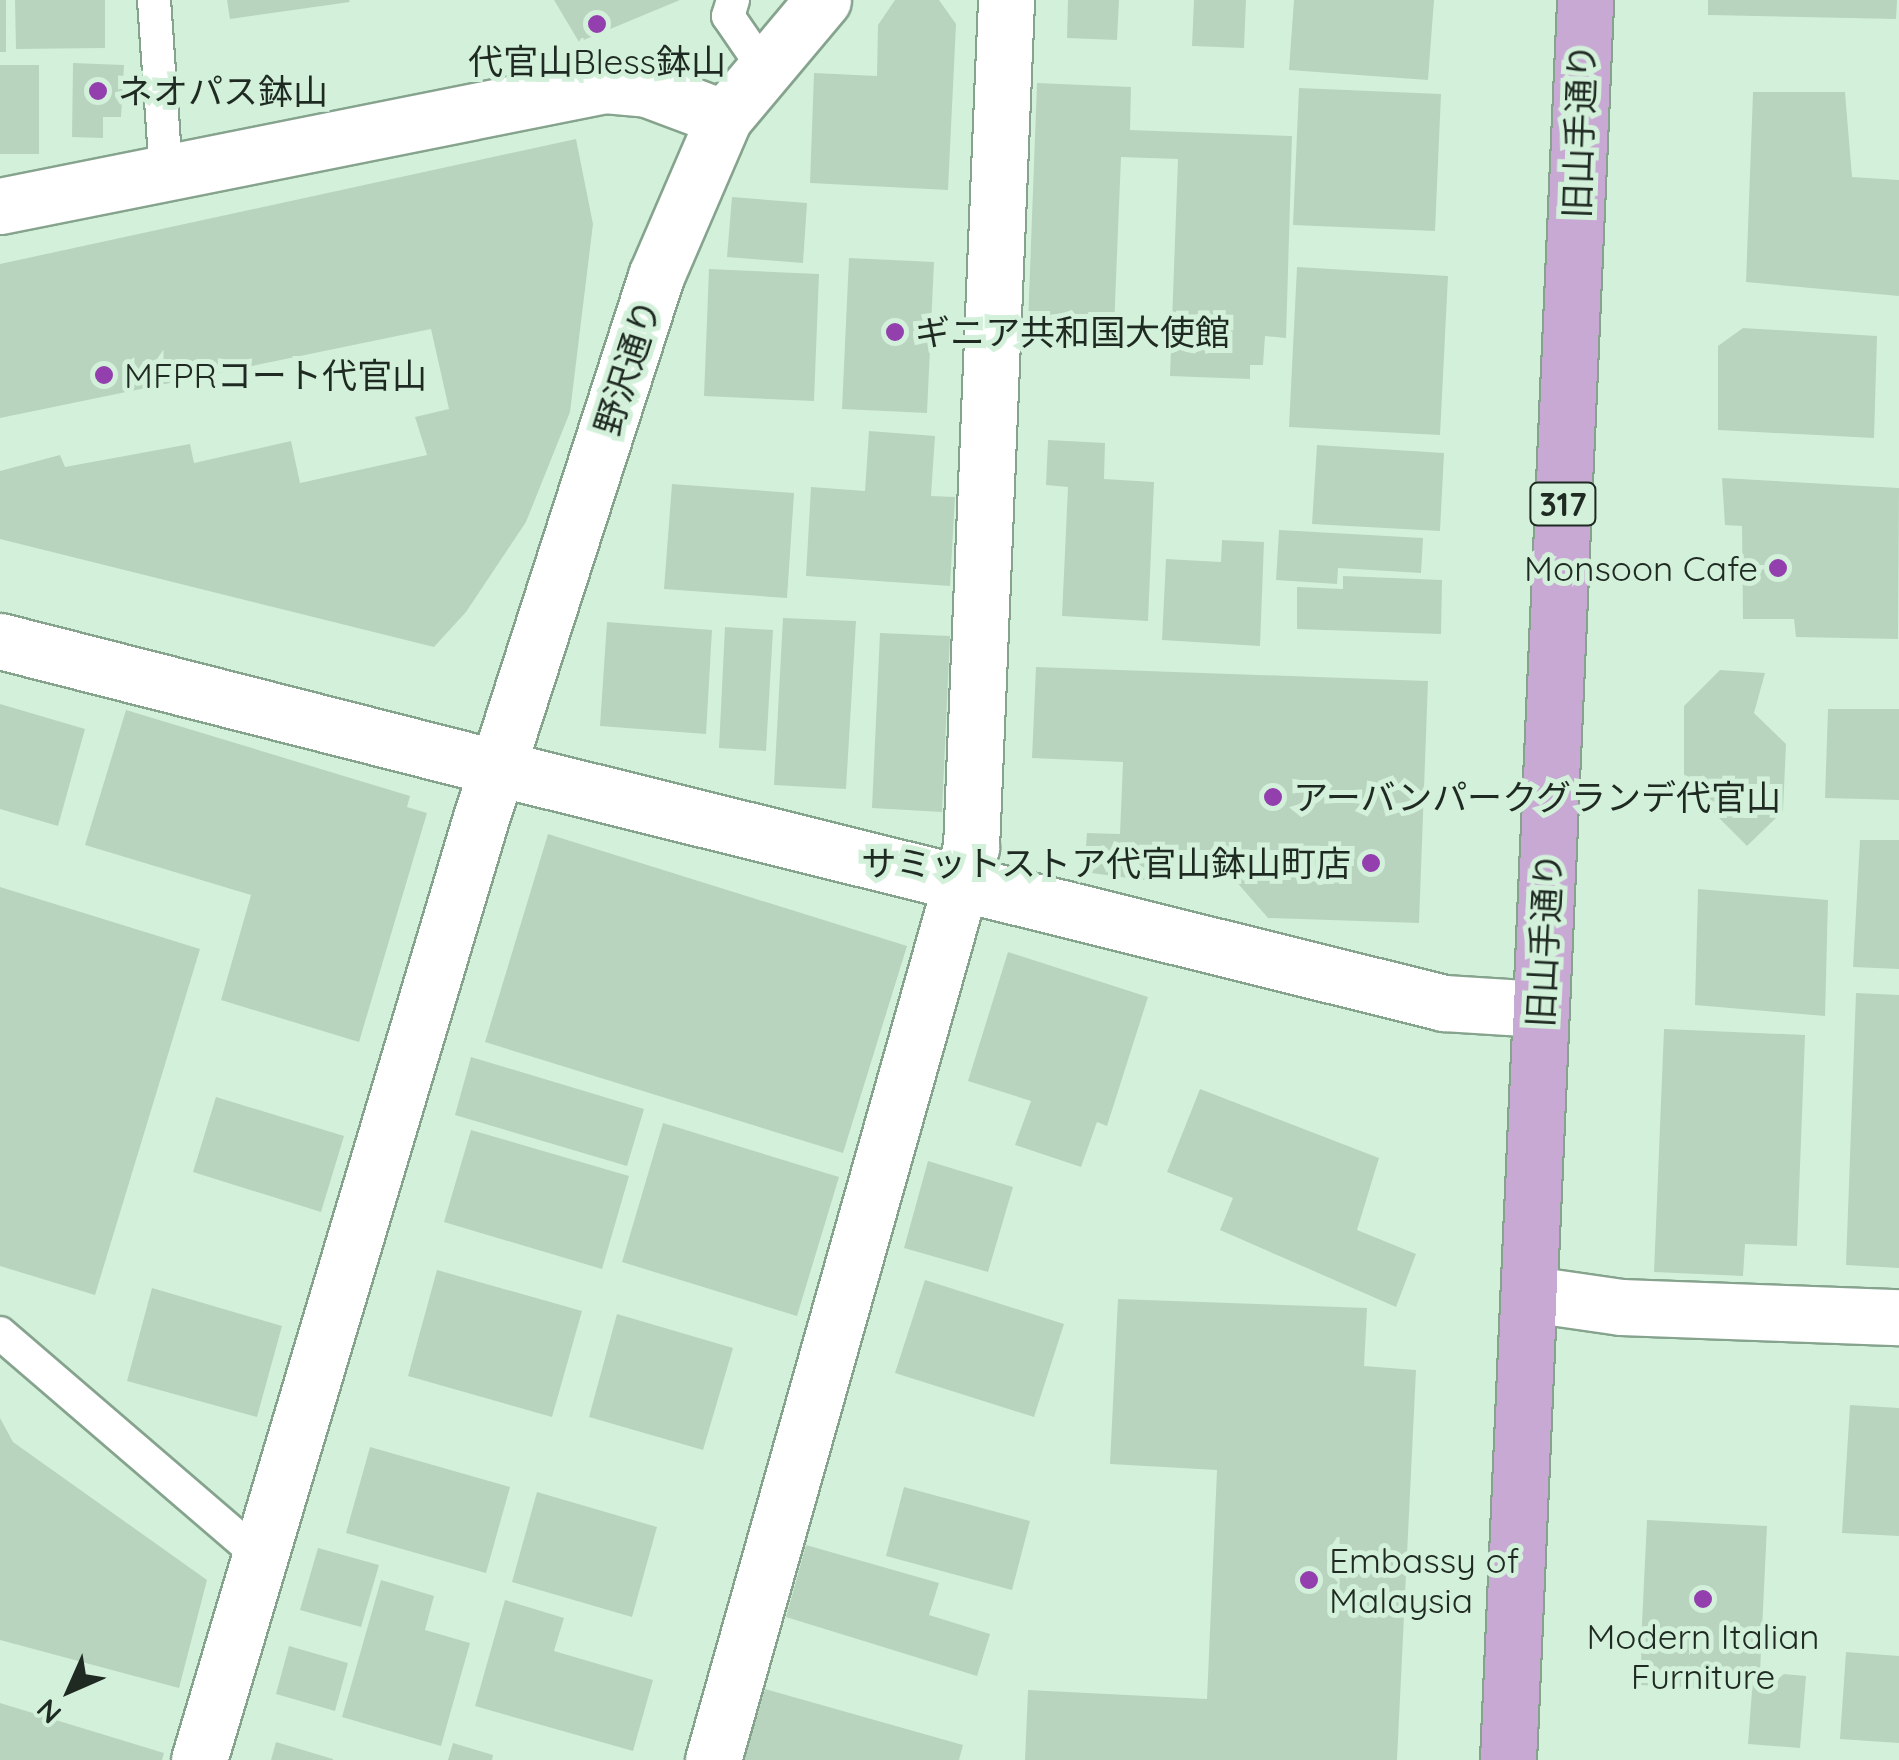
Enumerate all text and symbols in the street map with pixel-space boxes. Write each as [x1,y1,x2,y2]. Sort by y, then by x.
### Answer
marker: 代官山Bless鉢山 [586,13,608,35]
place label: 代官山Bless鉢山 [468,40,726,82]
street label: 旧山手通り [1555,43,1603,219]
place label: ネオパス鉢山 [118,70,328,112]
marker: ネオパス鉢山 [87,80,109,102]
street label: 野沢通り [585,294,669,440]
place label: ギニア共和国大使館 [915,311,1230,353]
marker: ギニア共和国大使館 [884,321,906,343]
place label: MFPRコート代官山 [124,354,427,396]
marker: MFPRコート代官山 [93,364,115,386]
road number: 317 [1528,477,1598,531]
place label: Monsoon Cafe [1524,547,1758,589]
marker: Monsoon Cafe [1767,557,1789,579]
place label: アーバンパークグランデ代官山 [1293,776,1781,818]
marker: アーバンパークグランデ代官山 [1262,786,1284,808]
place label: サミットストア代官山鉢山町店 [861,842,1351,884]
marker: サミットストア代官山鉢山町店 [1360,852,1382,874]
street label: 旧山手通り [1518,852,1570,1028]
place label: Embassy of Malaysia [1329,1539,1519,1621]
marker: Embassy of Malaysia [1298,1569,1320,1591]
marker: Modern Italian Furniture [1692,1588,1714,1610]
place label: Modern Italian Furniture [1586,1615,1820,1697]
north arrow [20,1640,120,1740]
text: N [29,1692,68,1731]

